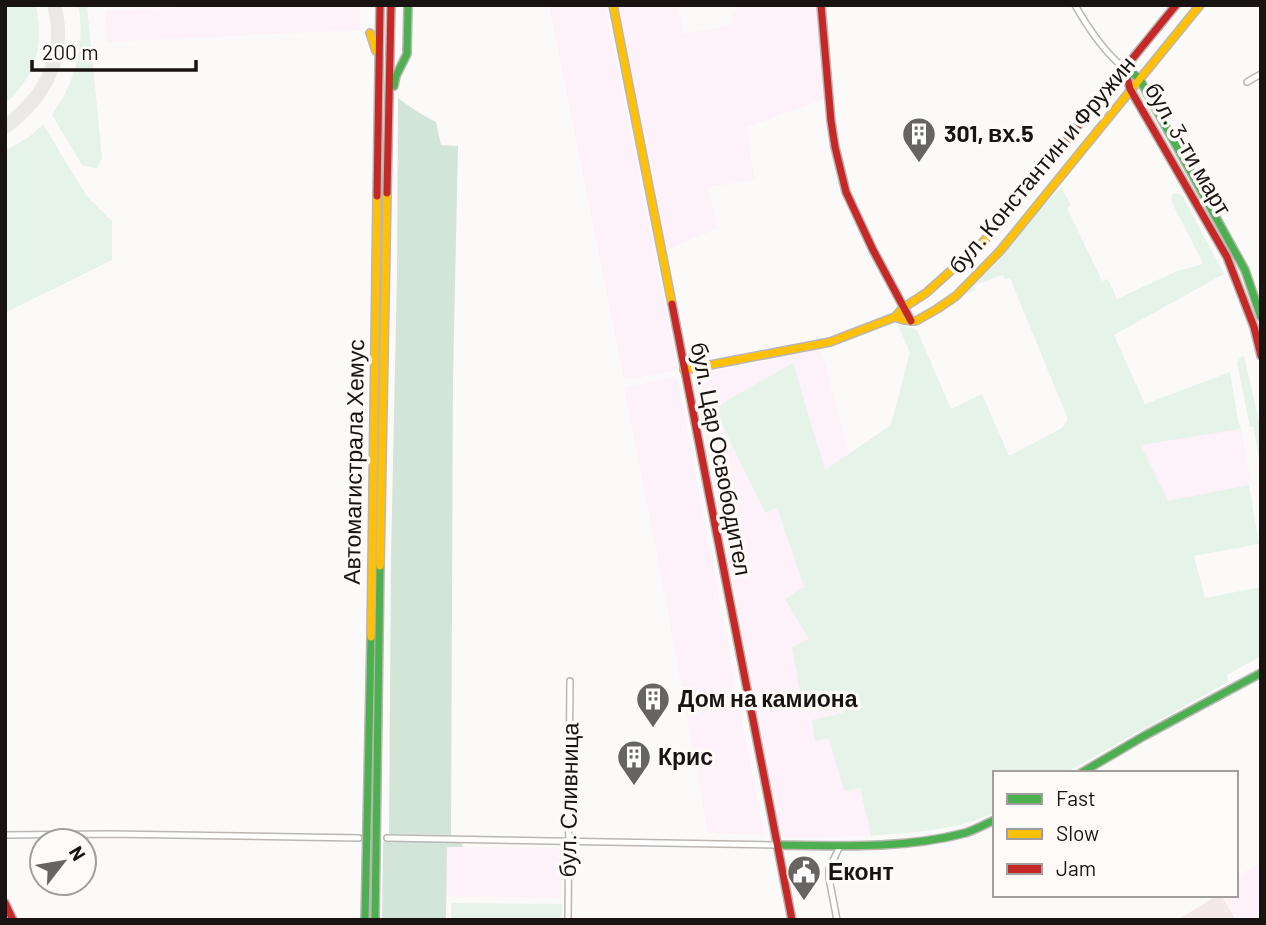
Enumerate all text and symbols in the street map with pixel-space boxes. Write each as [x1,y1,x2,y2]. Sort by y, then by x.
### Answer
scale bar [32,28,196,72]
text: 200 m [42,39,99,64]
street label: бул. Константин и Фружин [942,50,1140,279]
street label: бул. 3-ти март [1140,77,1238,220]
building icon: 301, вх.5 [900,115,938,164]
place label: 301, вх.5 [944,119,1034,147]
street label: Автомагистрала Хемус [337,339,369,585]
street label: бул. Цар Освободител [686,340,758,578]
building icon: Дом на камиона [634,680,672,729]
place label: Дом на камиона [678,684,858,712]
street label: бул. Сливница [553,722,583,878]
building icon: Крис [615,738,653,787]
place label: Крис [658,742,713,770]
legend [993,771,1238,897]
text: Fast [1056,785,1096,810]
text: Slow [1056,820,1099,845]
north arrow [28,827,98,897]
text: N [65,842,91,864]
public building icon: Еконт [785,853,823,902]
text: Jam [1056,855,1096,880]
place label: Еконт [828,857,894,885]

